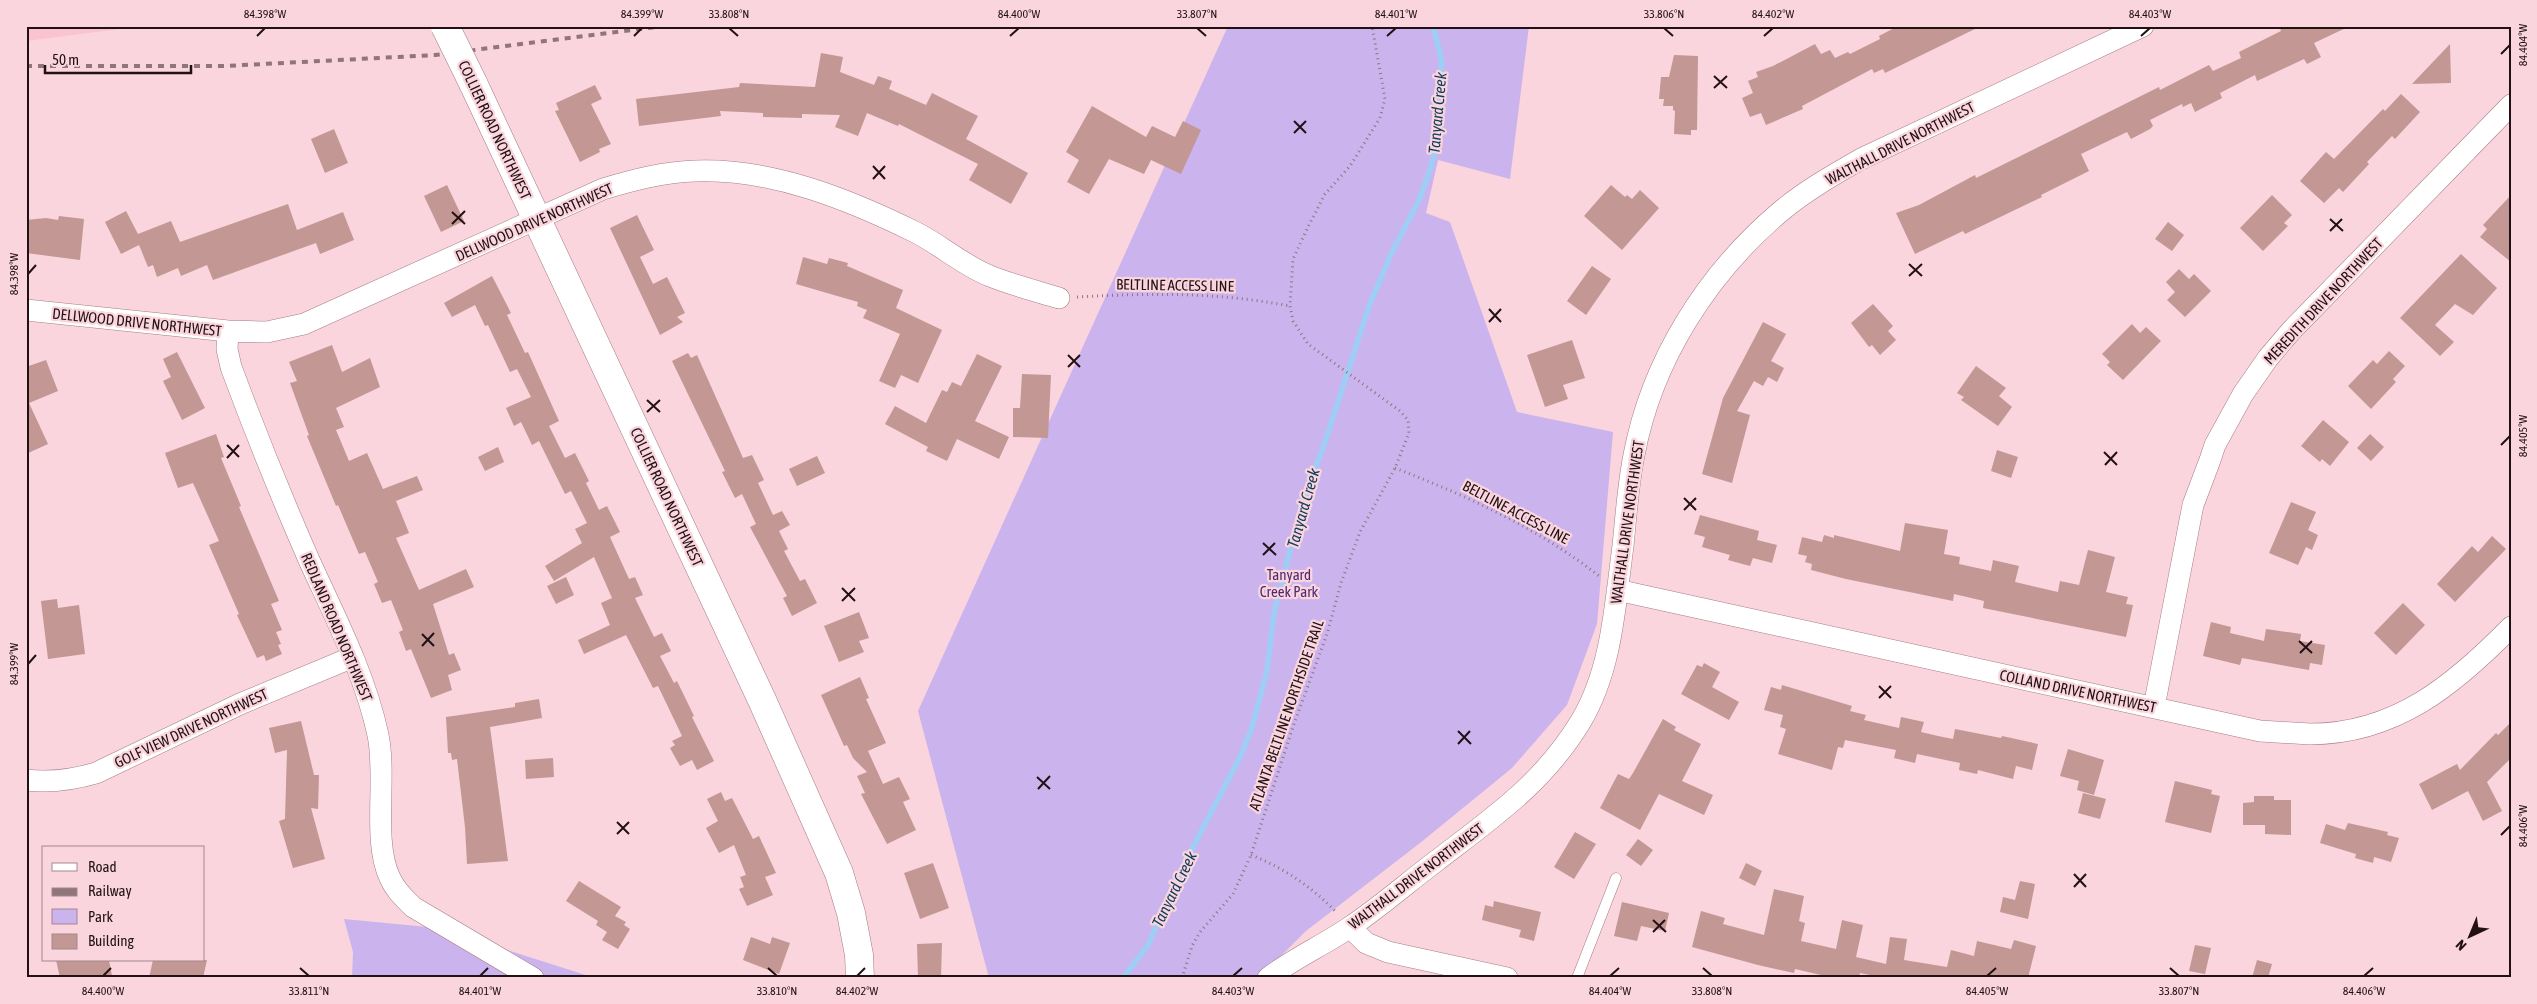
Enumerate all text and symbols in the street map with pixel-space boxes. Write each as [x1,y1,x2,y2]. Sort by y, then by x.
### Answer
text: 84.398°W [244,7,286,21]
text: 84.399°W [621,7,663,21]
text: 33.808°N [709,7,749,21]
text: 84.400°W [998,7,1040,21]
text: 33.807°N [1177,7,1217,21]
text: 84.401°W [1375,7,1417,21]
text: 33.806°N [1644,7,1684,21]
text: 84.402°W [1752,7,1794,21]
text: 84.403°W [2129,7,2171,21]
text: 84.404°W [2516,24,2530,66]
scale bar [45,42,191,74]
text: 50 m [52,51,79,68]
street label: COLLIER ROAD NORTHWEST [455,58,535,202]
water label: Tanyard Creek [1424,70,1451,155]
street label: WALTHALL DRIVE NORTHWEST [1823,98,1978,188]
street label: DELLWOOD DRIVE NORTHWEST [453,179,616,264]
street label: MEREDITH DRIVE NORTHWEST [2260,234,2386,367]
text: 84.398°W [7,253,21,295]
street label: BELTLINE ACCESS LINE [1116,275,1235,295]
street label: DELLWOOD DRIVE NORTHWEST [51,305,223,339]
text: 84.405°W [2516,415,2530,457]
street label: COLLIER ROAD NORTHWEST [627,425,707,569]
street label: WALTHALL DRIVE NORTHWEST [1607,439,1647,605]
water label: Tanyard Creek [1283,465,1324,550]
street label: BELTLINE ACCESS LINE [1460,477,1573,547]
street label: REDLAND ROAD NORTHWEST [298,550,376,704]
park label: Tanyard Creek Park [1260,566,1319,600]
street label: ATLANTA BELTLINE NORTHSIDE TRAIL [1245,617,1327,813]
text: 84.399°W [7,643,21,685]
street label: COLLAND DRIVE NORTHWEST [1998,666,2158,716]
street label: GOLF VIEW DRIVE NORTHWEST [112,685,271,771]
text: 84.406°W [2516,805,2530,847]
street label: WALTHALL DRIVE NORTHWEST [1345,819,1487,932]
legend [42,846,205,962]
water label: Tanyard Creek [1148,847,1201,930]
text: Road [88,858,117,875]
text: Railway [88,882,132,899]
text: Park [88,908,113,925]
north arrow [2444,912,2494,962]
text: Building [88,932,134,949]
text: N [2452,937,2469,954]
text: 84.400°W [82,984,124,998]
text: 33.811°N [289,984,329,998]
text: 84.401°W [459,984,501,998]
text: 33.810°N [757,984,797,998]
text: 84.402°W [836,984,878,998]
text: 84.403°W [1212,984,1254,998]
text: 84.404°W [1589,984,1631,998]
text: 33.808°N [1692,984,1732,998]
text: 84.405°W [1966,984,2008,998]
text: 33.807°N [2159,984,2199,998]
text: 84.406°W [2343,984,2385,998]

